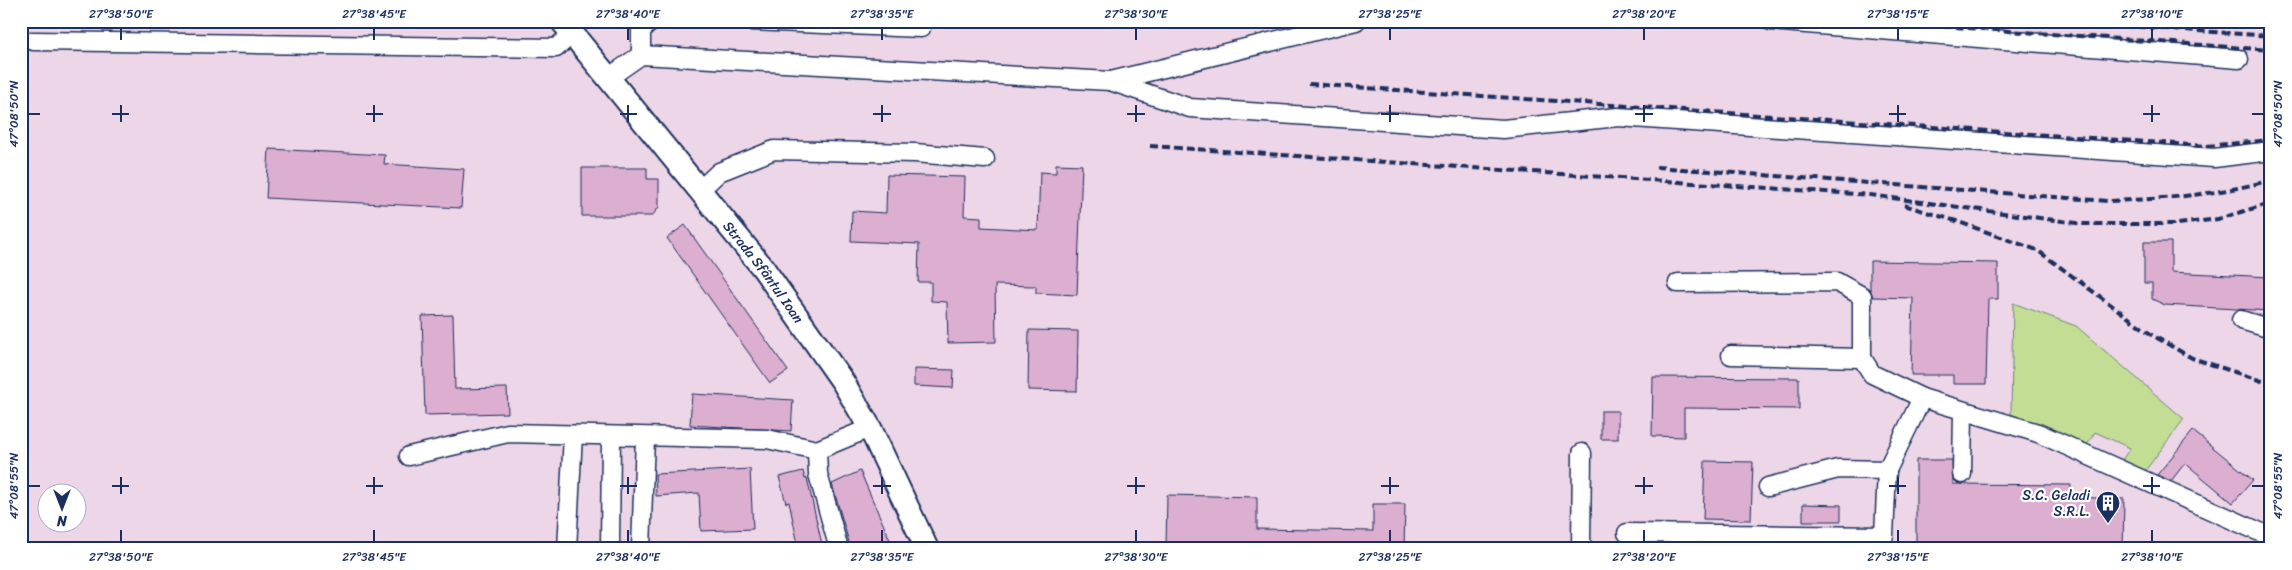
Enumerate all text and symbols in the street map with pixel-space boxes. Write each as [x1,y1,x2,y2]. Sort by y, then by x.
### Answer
text: 27°38'50"E [89,3,154,25]
text: 27°38'45"E [342,3,407,25]
text: 27°38'40"E [596,3,661,25]
text: 27°38'35"E [851,3,915,25]
text: 27°38'30"E [1104,3,1169,25]
text: 27°38'25"E [1358,3,1423,25]
text: 27°38'20"E [1612,3,1677,25]
text: 27°38'15"E [1867,3,1930,25]
text: 27°38'10"E [2121,3,2184,25]
text: 47°08'50"N [3,80,25,148]
text: 47°08'50"N [2267,80,2289,148]
street label: Strada Sfântul Ioan [716,215,811,329]
text: 47°08'55"N [3,452,25,519]
text: 47°08'55"N [2267,452,2289,519]
north arrow [38,482,88,532]
place label: S.C. Geladi S.R.L. [2022,483,2091,524]
building icon: S.C. Geladi S.R.L. [2095,490,2121,524]
text: N [57,508,68,533]
text: 27°38'50"E [89,546,154,568]
text: 27°38'45"E [342,546,407,568]
text: 27°38'40"E [596,546,661,568]
text: 27°38'35"E [851,546,915,568]
text: 27°38'30"E [1104,546,1169,568]
text: 27°38'25"E [1358,546,1423,568]
text: 27°38'20"E [1612,546,1677,568]
text: 27°38'15"E [1867,546,1930,568]
text: 27°38'10"E [2121,546,2184,568]

